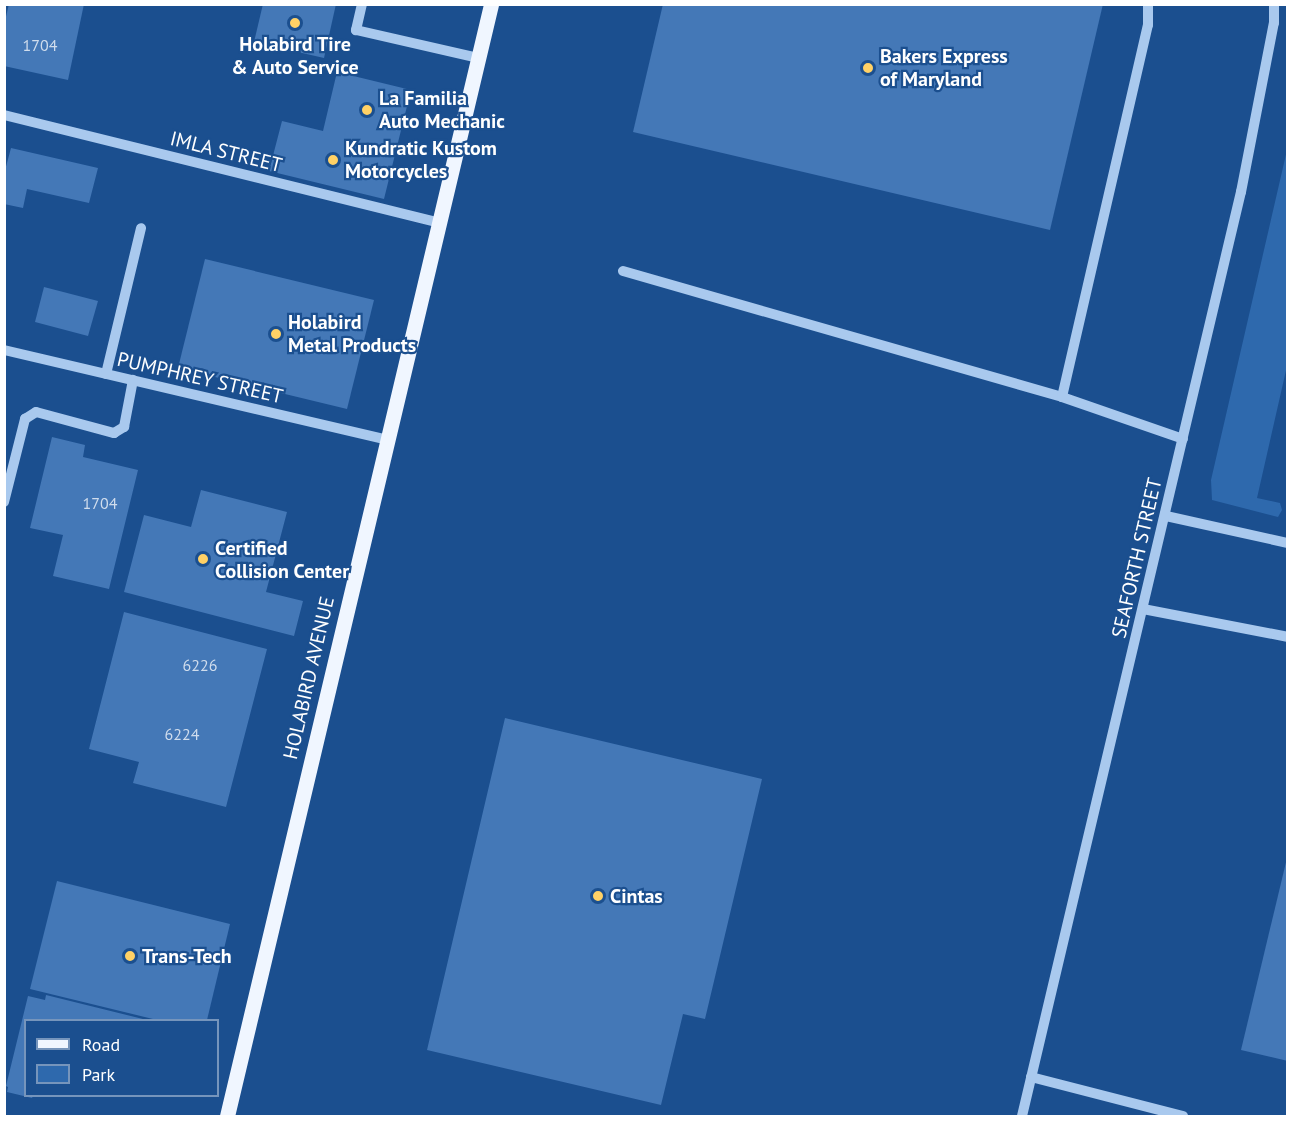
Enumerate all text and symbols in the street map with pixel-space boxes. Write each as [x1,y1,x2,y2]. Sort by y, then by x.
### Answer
marker: Holabird Tire & Auto Service [288,16,302,30]
place label: Holabird Tire & Auto Service [231,33,359,80]
house number: 1704 [23,35,57,55]
place label: Bakers Express of Maryland [880,45,1008,92]
marker: Bakers Express of Maryland [861,61,875,75]
place label: La Familia Auto Mechanic [379,86,505,133]
marker: La Familia Auto Mechanic [360,103,374,117]
street label: IMLA STREET [167,126,285,178]
place label: Kundratic Kustom Motorcycles [345,136,497,183]
marker: Kundratic Kustom Motorcycles [326,153,340,167]
place label: Holabird Metal Products [288,310,416,357]
marker: Holabird Metal Products [269,327,283,341]
street label: PUMPHREY STREET [115,347,285,409]
street label: SEAFORTH STREET [1107,476,1167,640]
house number: 1704 [83,493,117,513]
place label: Certified Collision Center [215,536,349,583]
marker: Certified Collision Center [196,552,210,566]
street label: HOLABIRD AVENUE [279,594,339,762]
house number: 6226 [183,655,217,675]
house number: 6224 [165,724,199,744]
place label: Cintas [610,884,663,908]
marker: Cintas [591,889,605,903]
place label: Trans-Tech [142,944,232,968]
marker: Trans-Tech [123,949,137,963]
legend [24,1019,219,1097]
text: Road [82,1033,120,1056]
text: Park [82,1063,115,1086]

